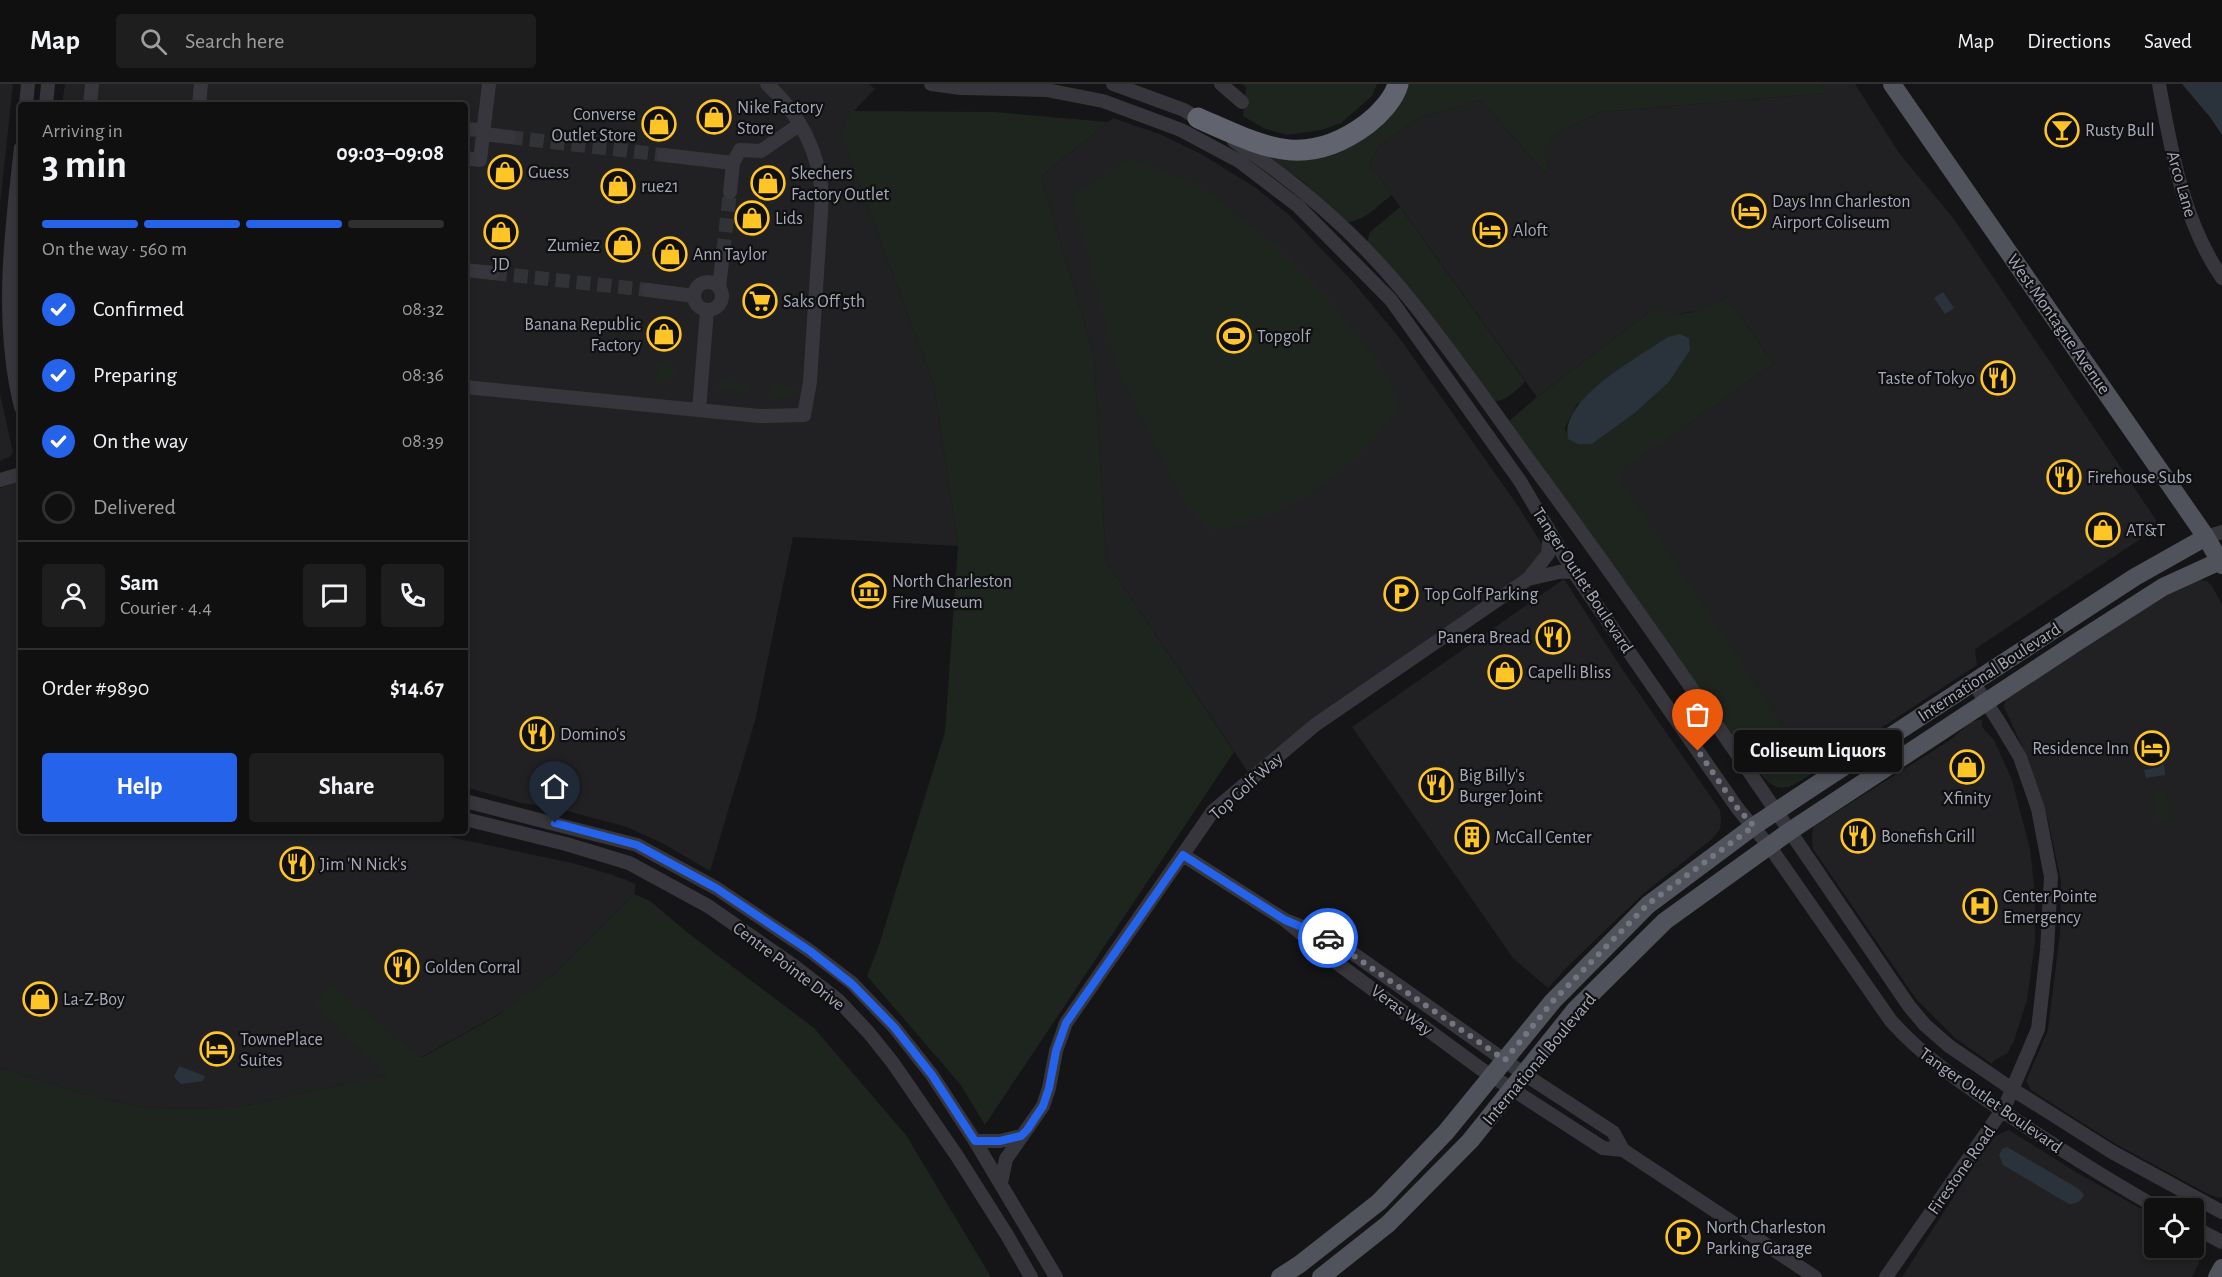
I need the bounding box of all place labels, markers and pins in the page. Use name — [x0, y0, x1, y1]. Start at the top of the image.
shop icon: Nike Factory Store — [696, 99, 732, 135]
place label: Nike Factory Store — [737, 99, 824, 138]
place label: Converse Outlet Store — [551, 106, 636, 145]
shop icon: Converse Outlet Store — [641, 106, 677, 142]
bar icon: Rusty Bull — [2044, 112, 2080, 148]
place label: Rusty Bull — [2085, 122, 2155, 140]
shop icon: Guess — [487, 154, 523, 190]
place label: Guess — [528, 164, 569, 182]
shop icon: Skechers Factory Outlet — [750, 165, 786, 201]
place label: Skechers Factory Outlet — [791, 165, 889, 204]
shop icon: rue21 — [600, 168, 636, 204]
place label: rue21 — [641, 178, 679, 196]
hotel icon: Days Inn Charleston Airport Coliseum — [1731, 193, 1767, 229]
place label: Days Inn Charleston Airport Coliseum — [1772, 193, 1911, 232]
shop icon: Lids — [734, 200, 770, 236]
place label: Lids — [775, 210, 803, 228]
hotel icon: Aloft — [1472, 212, 1508, 248]
shop icon: JD — [483, 214, 519, 250]
place label: Aloft — [1513, 222, 1548, 240]
shop icon: Zumiez — [605, 227, 641, 263]
shop icon: Ann Taylor — [652, 236, 688, 272]
place label: Zumiez — [547, 237, 600, 255]
place label: Ann Taylor — [693, 246, 767, 264]
place label: JD — [492, 256, 510, 274]
supermarket icon: Saks Off 5th — [742, 283, 778, 319]
place label: Saks Off 5th — [783, 293, 865, 311]
place label: Banana Republic Factory — [524, 316, 641, 355]
shop icon: Banana Republic Factory — [646, 316, 682, 352]
sports icon: Topgolf — [1216, 318, 1252, 354]
place label: Topgolf — [1257, 328, 1312, 346]
restaurant icon: Taste of Tokyo — [1980, 360, 2016, 396]
place label: Taste of Tokyo — [1878, 370, 1975, 388]
restaurant icon: Firehouse Subs — [2046, 459, 2082, 495]
place label: Firehouse Subs — [2087, 469, 2192, 487]
shop icon: AT&T — [2085, 512, 2121, 548]
place label: AT&T — [2126, 522, 2166, 540]
museum icon: North Charleston Fire Museum — [851, 573, 887, 609]
place label: North Charleston Fire Museum — [892, 573, 1012, 612]
parking icon: Top Golf Parking — [1383, 576, 1419, 612]
place label: Top Golf Parking — [1424, 586, 1538, 604]
restaurant icon: Panera Bread — [1535, 619, 1571, 655]
place label: Panera Bread — [1437, 629, 1530, 647]
shop icon: Capelli Bliss — [1487, 654, 1523, 690]
place label: Capelli Bliss — [1528, 664, 1611, 682]
pin — [1672, 689, 1723, 751]
restaurant icon: Domino's — [519, 716, 555, 752]
place label: Domino's — [560, 726, 626, 744]
callout: Coliseum Liquors — [1734, 730, 1902, 772]
hotel icon: Residence Inn — [2134, 730, 2170, 766]
place label: Residence Inn — [2032, 740, 2129, 758]
shop icon: Xfinity — [1949, 749, 1985, 785]
pin — [529, 761, 580, 823]
restaurant icon: Big Billy's Burger Joint — [1418, 767, 1454, 803]
place label: Big Billy's Burger Joint — [1459, 767, 1543, 806]
place label: Xfinity — [1943, 790, 1991, 808]
restaurant icon: Bonefish Grill — [1840, 818, 1876, 854]
building icon: McCall Center — [1454, 819, 1490, 855]
place label: Bonefish Grill — [1881, 828, 1975, 846]
place label: McCall Center — [1495, 829, 1592, 847]
restaurant icon: Jim 'N Nick's — [279, 846, 315, 882]
place label: Jim 'N Nick's — [320, 856, 407, 874]
hospital icon: Center Pointe Emergency — [1962, 888, 1998, 924]
place label: Center Pointe Emergency — [2003, 888, 2097, 927]
restaurant icon: Golden Corral — [384, 949, 420, 985]
place label: Golden Corral — [425, 959, 520, 977]
shop icon: La-Z-Boy — [22, 981, 58, 1017]
place label: La-Z-Boy — [63, 991, 125, 1009]
hotel icon: TownePlace Suites — [199, 1031, 235, 1067]
place label: TownePlace Suites — [240, 1031, 323, 1070]
parking icon: North Charleston Parking Garage — [1665, 1219, 1701, 1255]
place label: North Charleston Parking Garage — [1706, 1219, 1826, 1258]

